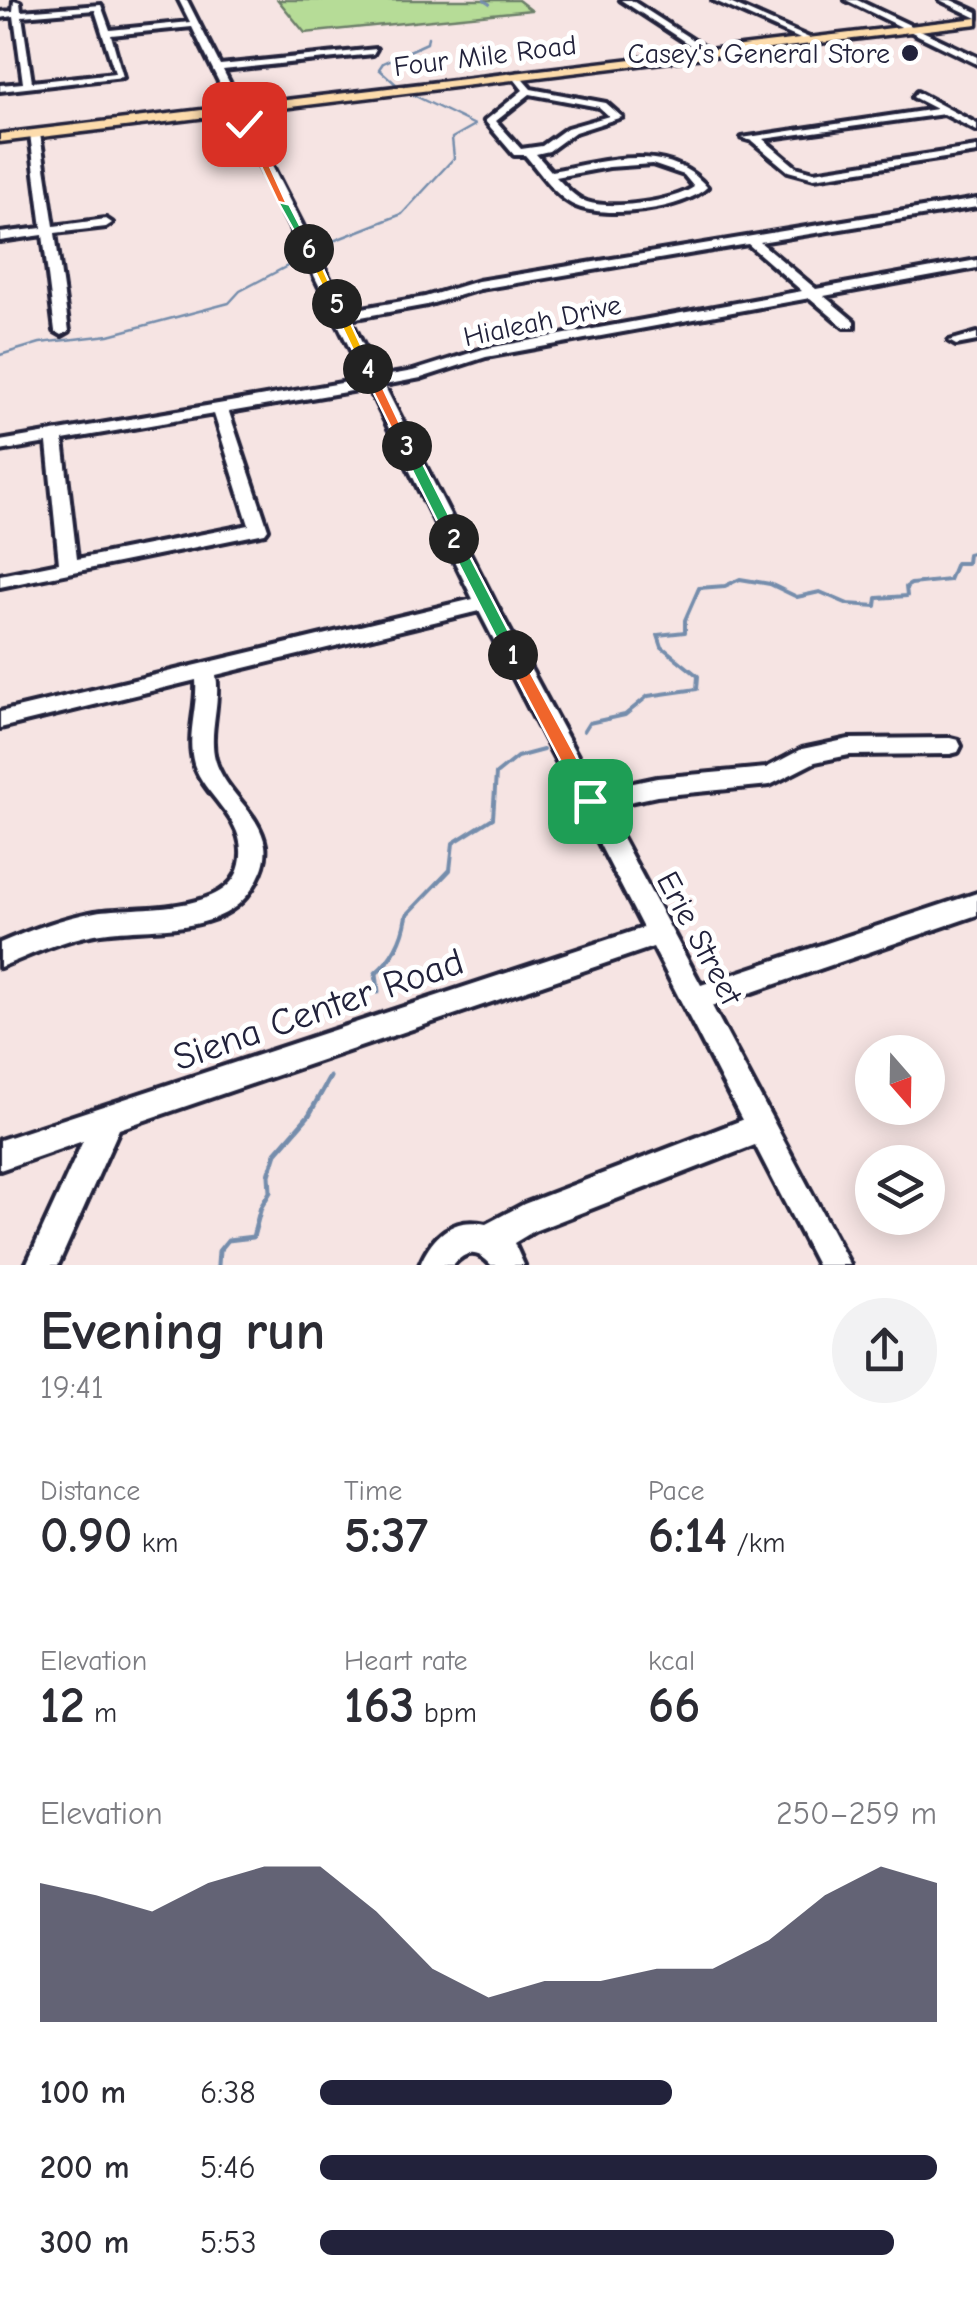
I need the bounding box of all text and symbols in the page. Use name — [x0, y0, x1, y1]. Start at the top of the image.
street label: Four Mile Road — [392, 29, 578, 83]
place label: Casey's General Store — [628, 38, 890, 70]
marker: Casey's General Store — [899, 42, 921, 64]
pin — [202, 82, 287, 167]
icon: check — [217, 97, 272, 152]
pin: 6 — [284, 224, 334, 274]
text: 6 — [302, 233, 316, 265]
pin: 5 — [312, 279, 362, 329]
text: 5 — [330, 288, 344, 320]
street label: Hialeah Drive — [460, 289, 624, 353]
pin: 4 — [343, 344, 393, 394]
text: 4 — [361, 353, 375, 385]
pin: 3 — [382, 421, 432, 471]
text: 3 — [400, 430, 414, 462]
pin: 2 — [429, 514, 479, 564]
text: 2 — [447, 523, 461, 555]
pin: 1 — [488, 630, 538, 680]
text: 1 — [507, 639, 519, 671]
pin — [548, 759, 633, 844]
icon: arrive — [563, 774, 618, 829]
street label: Erie Street — [649, 865, 751, 1012]
street label: Siena Center Road — [167, 940, 469, 1080]
north arrow — [855, 1035, 945, 1125]
map controls — [855, 1035, 945, 1235]
button: layers — [855, 1145, 945, 1235]
button: share — [832, 1298, 937, 1403]
text: Evening run — [40, 1299, 325, 1363]
text: 19:41 — [40, 1369, 104, 1406]
text: Distance — [40, 1475, 140, 1507]
text: Time — [344, 1475, 402, 1507]
text: Pace — [648, 1475, 704, 1507]
text: 0.90 — [40, 1507, 132, 1565]
text: 5:37 — [344, 1507, 428, 1565]
text: 6:14 — [648, 1507, 727, 1565]
text: km — [132, 1527, 178, 1559]
text: /km — [727, 1527, 785, 1559]
text: Elevation — [40, 1645, 147, 1677]
text: Heart rate — [344, 1645, 467, 1677]
text: kcal — [648, 1645, 695, 1677]
text: 12 — [40, 1677, 85, 1735]
text: 163 — [344, 1677, 414, 1735]
text: 66 — [648, 1677, 700, 1735]
text: m — [85, 1697, 117, 1729]
text: bpm — [414, 1697, 477, 1729]
text: Elevation — [40, 1795, 163, 1832]
text: 250–259 m — [776, 1795, 937, 1832]
text: 100 m — [40, 2074, 126, 2111]
text: 6:38 — [200, 2074, 256, 2111]
text: 200 m — [40, 2149, 129, 2186]
text: 5:46 — [200, 2149, 256, 2186]
text: 300 m — [40, 2224, 129, 2261]
text: 5:53 — [200, 2224, 257, 2261]

